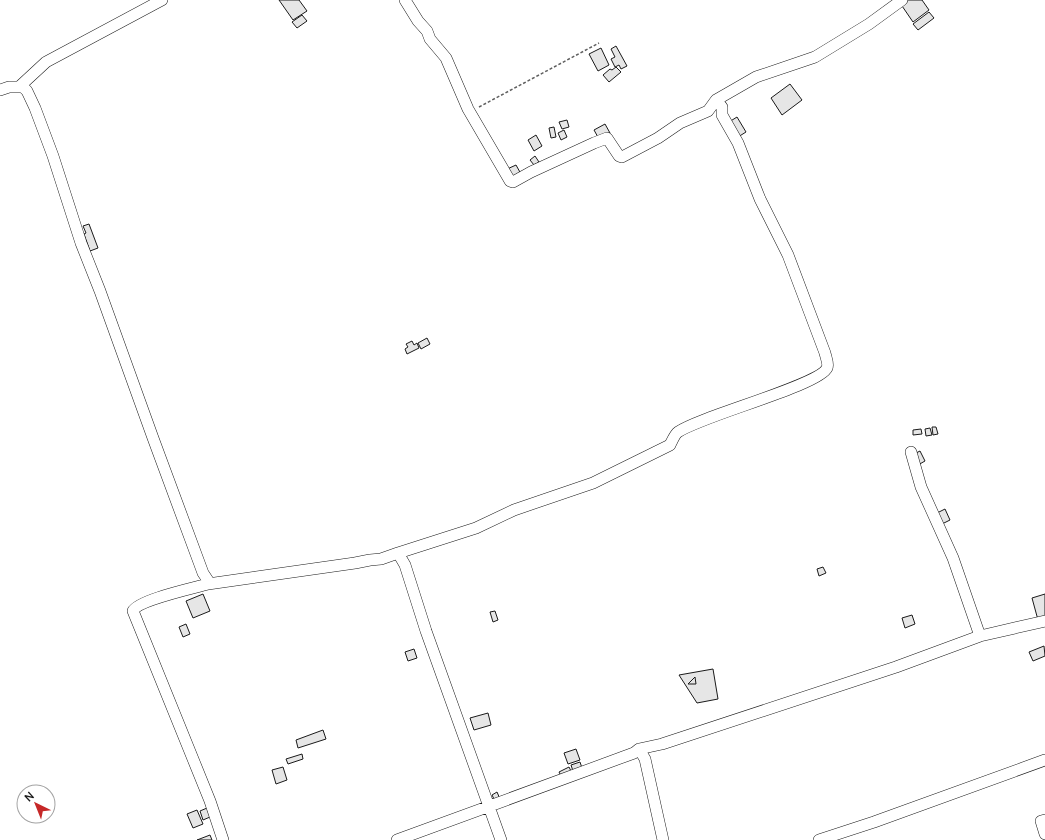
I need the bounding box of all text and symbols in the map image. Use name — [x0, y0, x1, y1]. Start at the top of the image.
north arrow — [16, 784, 56, 824]
text: N — [21, 788, 37, 805]

